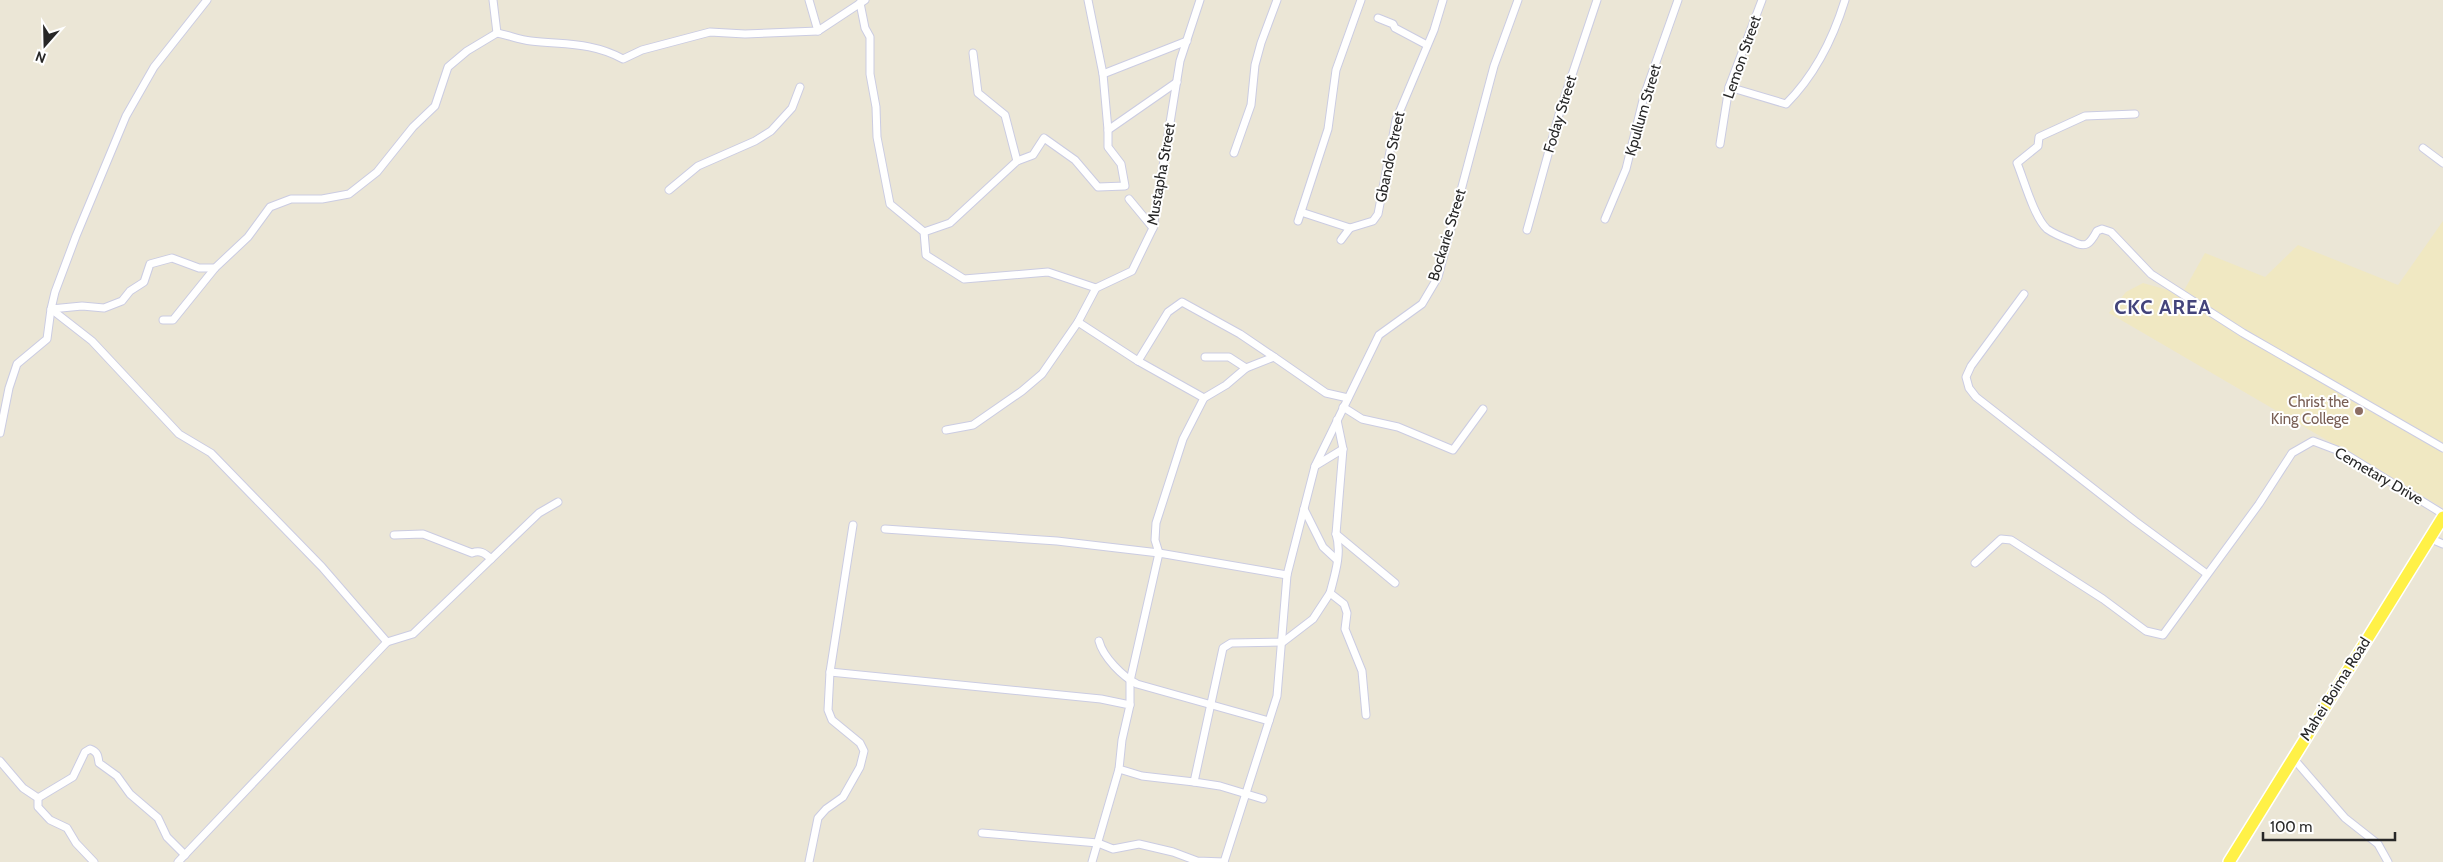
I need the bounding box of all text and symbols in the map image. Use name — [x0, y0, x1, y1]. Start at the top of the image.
street label: Lemon Street — [1719, 13, 1765, 101]
north arrow — [20, 20, 70, 70]
text: N — [33, 47, 48, 67]
street label: Kpullum Street — [1621, 62, 1665, 158]
street label: Foday Street — [1540, 73, 1580, 155]
street label: Gbando Street — [1372, 110, 1408, 204]
street label: Mustapha Street — [1143, 121, 1179, 227]
street label: Bockarie Street — [1424, 187, 1470, 283]
district label: CKC AREA — [2114, 295, 2212, 319]
place label: Christ the King College — [2271, 393, 2349, 428]
marker: Christ the King College — [2353, 405, 2365, 417]
street label: Cemetary Drive — [2332, 443, 2427, 509]
street label: Mahei Boima Road — [2296, 634, 2374, 744]
scale bar — [2263, 810, 2396, 842]
text: 100 m — [2270, 818, 2312, 836]

